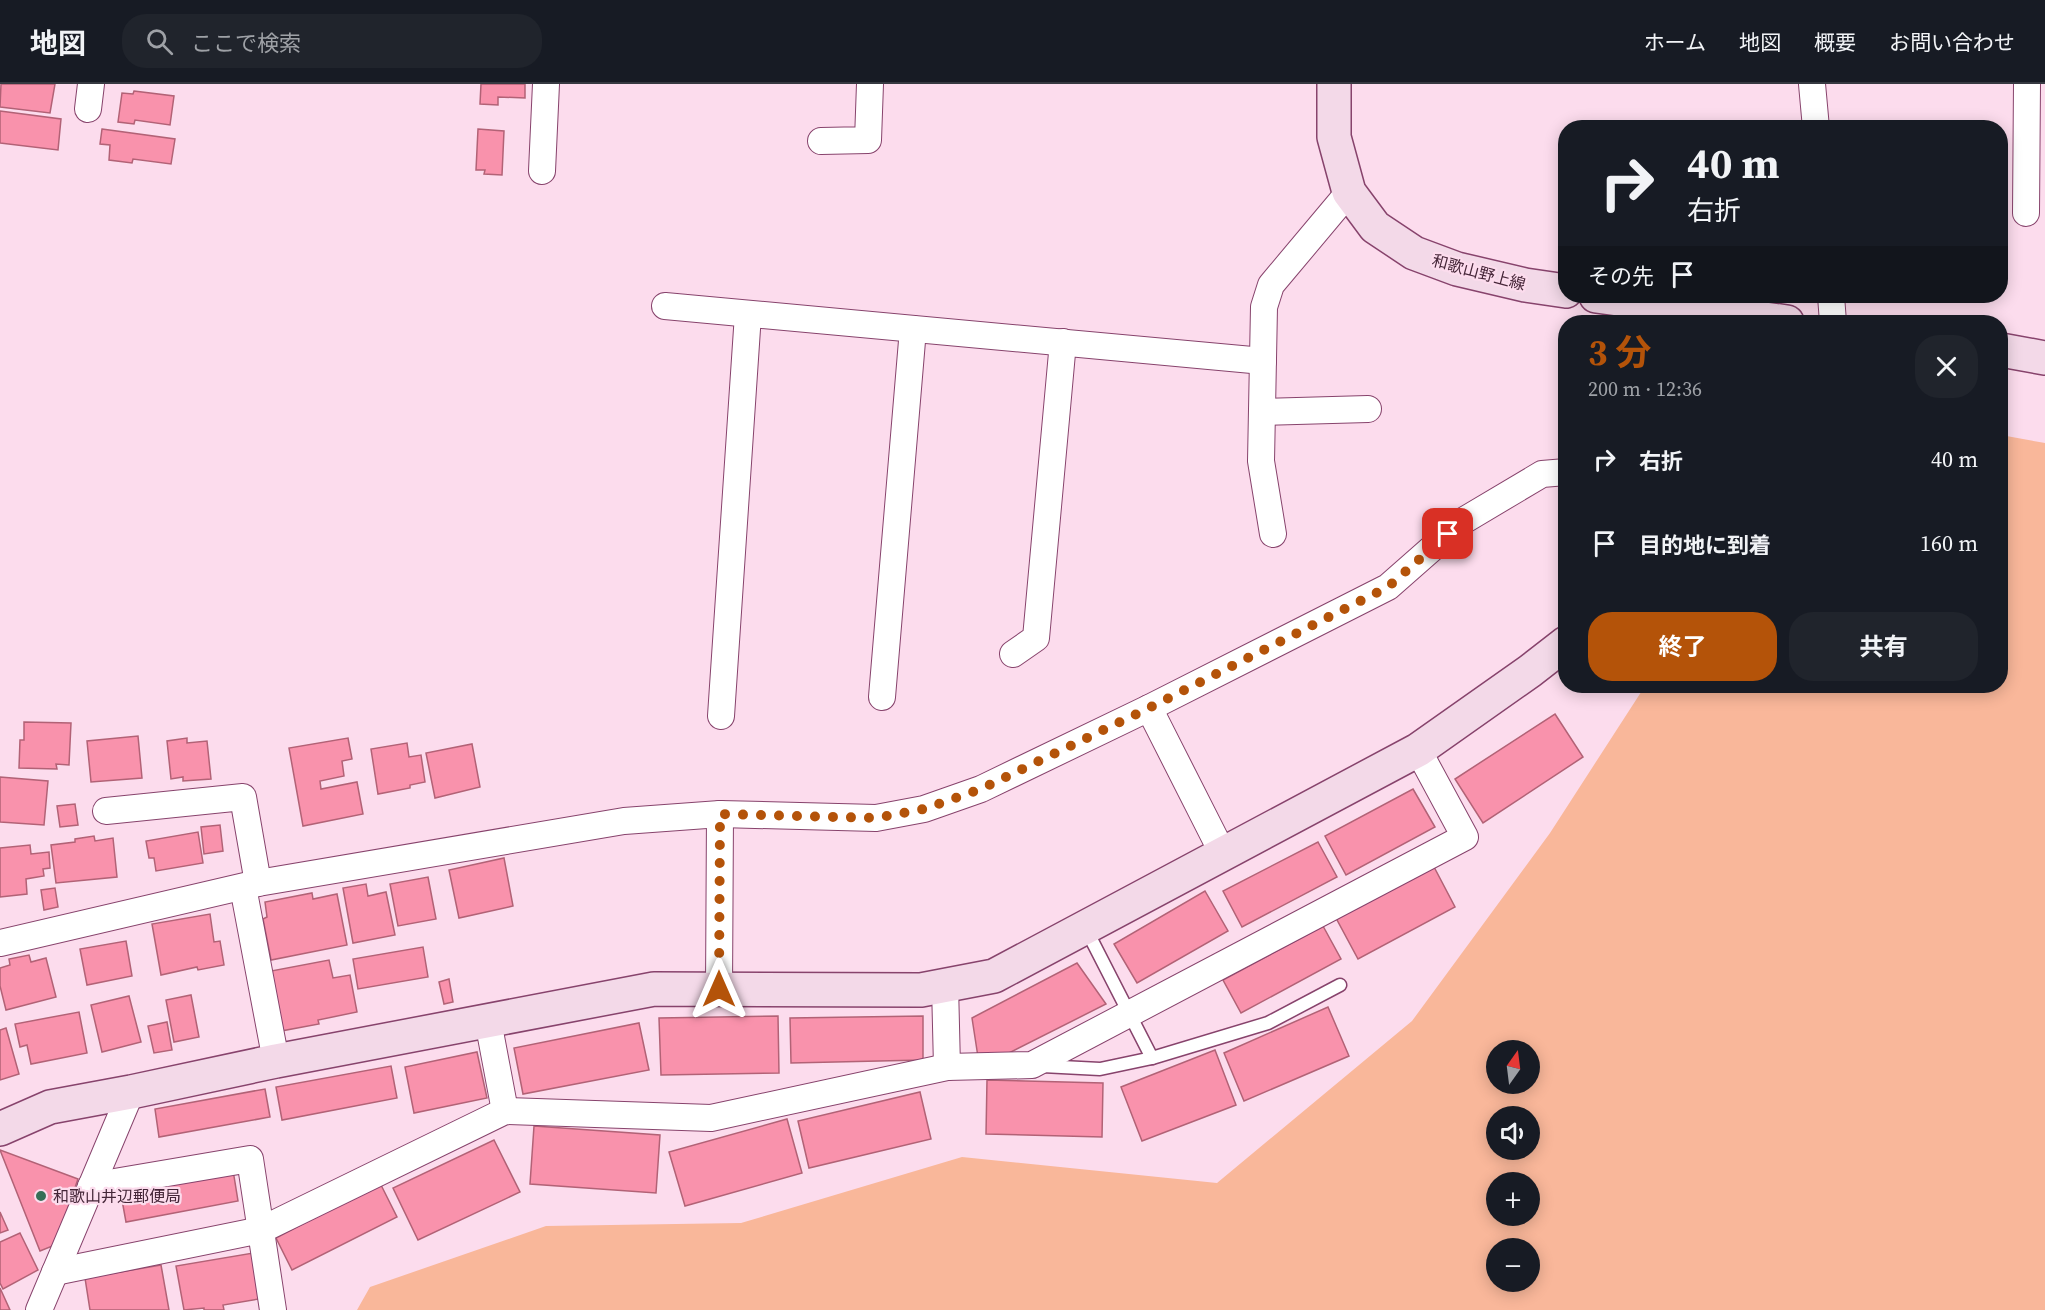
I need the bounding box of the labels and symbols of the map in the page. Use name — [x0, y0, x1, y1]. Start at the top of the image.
street label: 和歌山野上線 — [1430, 249, 1528, 295]
pin — [1422, 508, 1473, 559]
position arrow — [687, 957, 751, 1021]
north arrow — [1486, 1040, 1540, 1094]
place label: 和歌山井辺郵便局 — [53, 1185, 181, 1207]
marker: 和歌山井辺郵便局 — [34, 1189, 48, 1203]

